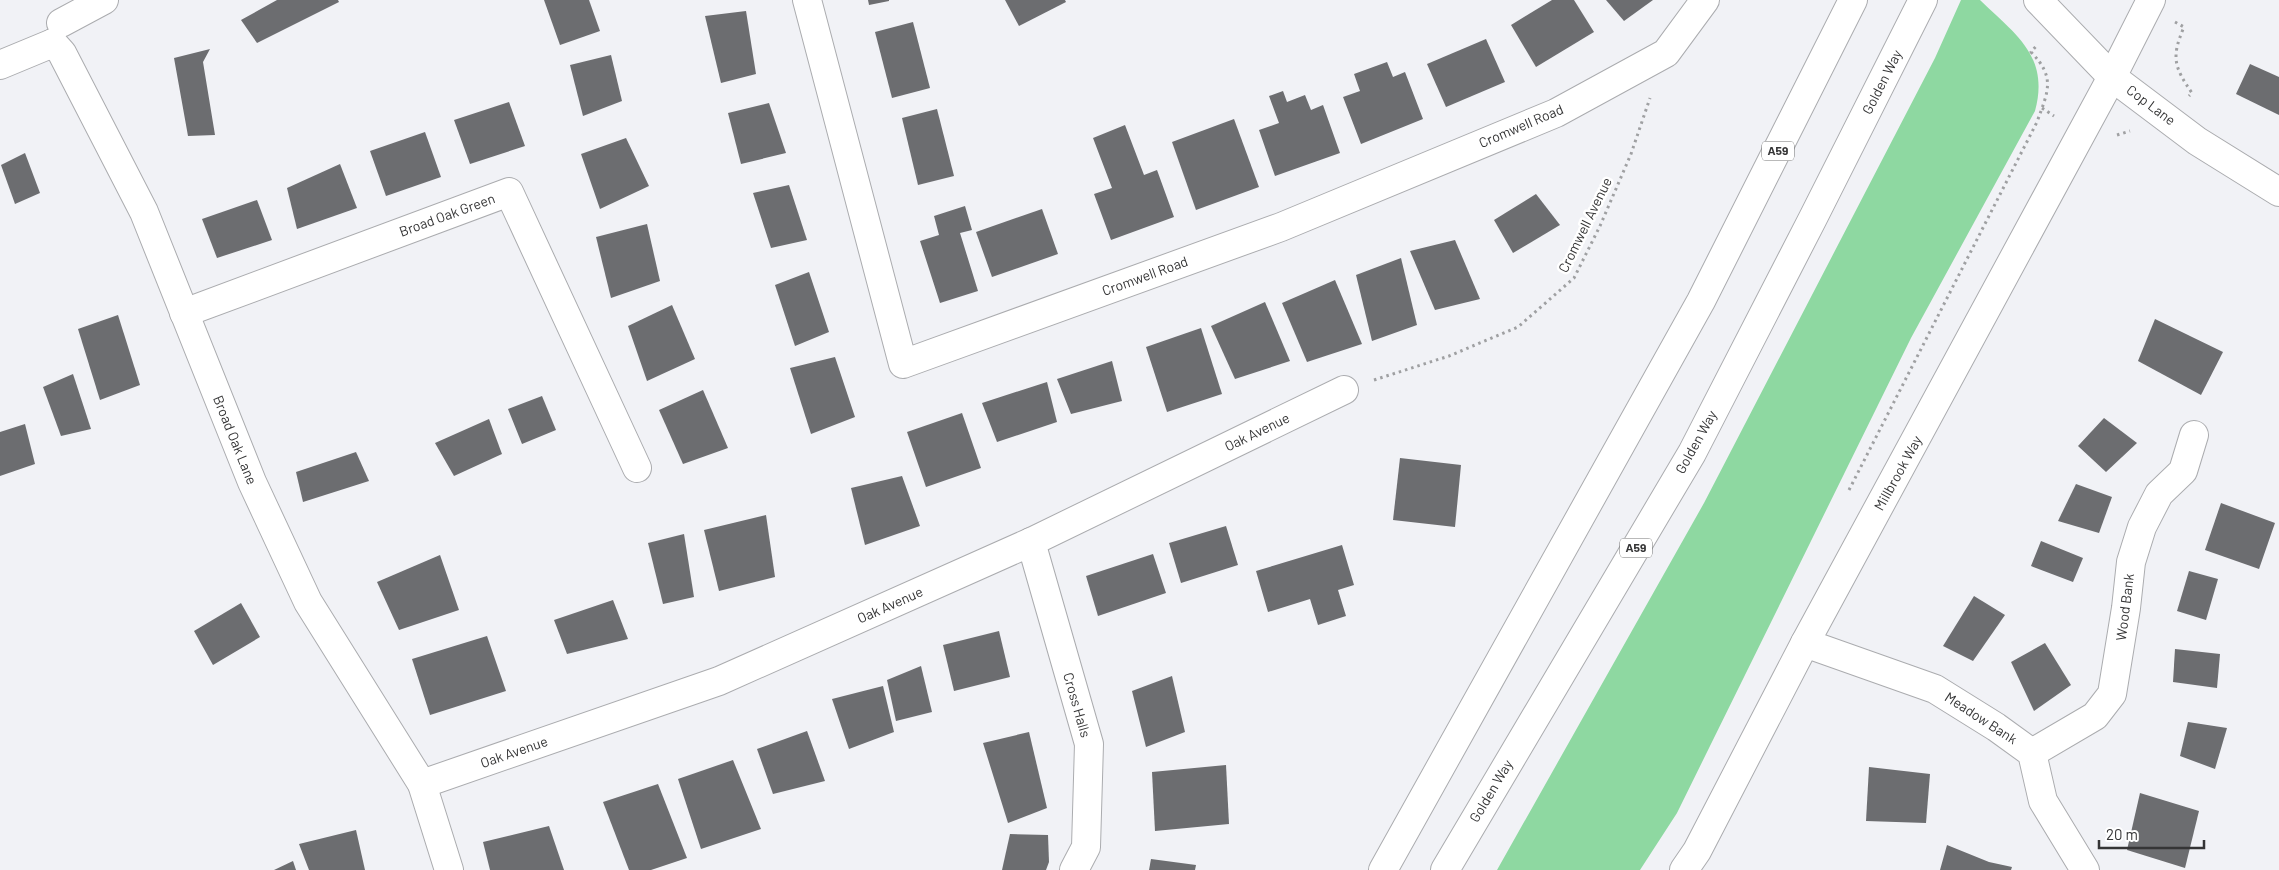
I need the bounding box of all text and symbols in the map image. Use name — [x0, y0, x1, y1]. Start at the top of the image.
street label: Golden Way — [1858, 46, 1905, 117]
street label: Cop Lane — [2124, 81, 2179, 128]
street label: Cromwell Road — [1476, 100, 1566, 151]
road number: A59 — [1762, 142, 1794, 160]
street label: Cromwell Avenue — [1554, 174, 1615, 275]
street label: Broad Oak Green — [397, 189, 497, 240]
street label: Cromwell Road — [1100, 252, 1190, 299]
street label: Broad Oak Lane — [210, 393, 261, 487]
street label: Golden Way — [1671, 407, 1720, 476]
street label: Oak Avenue — [1222, 409, 1292, 455]
street label: Millbrook Way — [1870, 432, 1925, 513]
road number: A59 — [1620, 538, 1652, 558]
street label: Wood Bank — [2112, 572, 2137, 642]
street label: Oak Avenue — [854, 583, 925, 627]
street label: Cross Halls — [1060, 670, 1095, 740]
street label: Meadow Bank — [1942, 688, 2021, 747]
street label: Oak Avenue — [478, 732, 550, 771]
street label: Golden Way — [1465, 756, 1516, 825]
scale bar — [2099, 818, 2204, 850]
text: 20 m — [2106, 825, 2138, 843]

